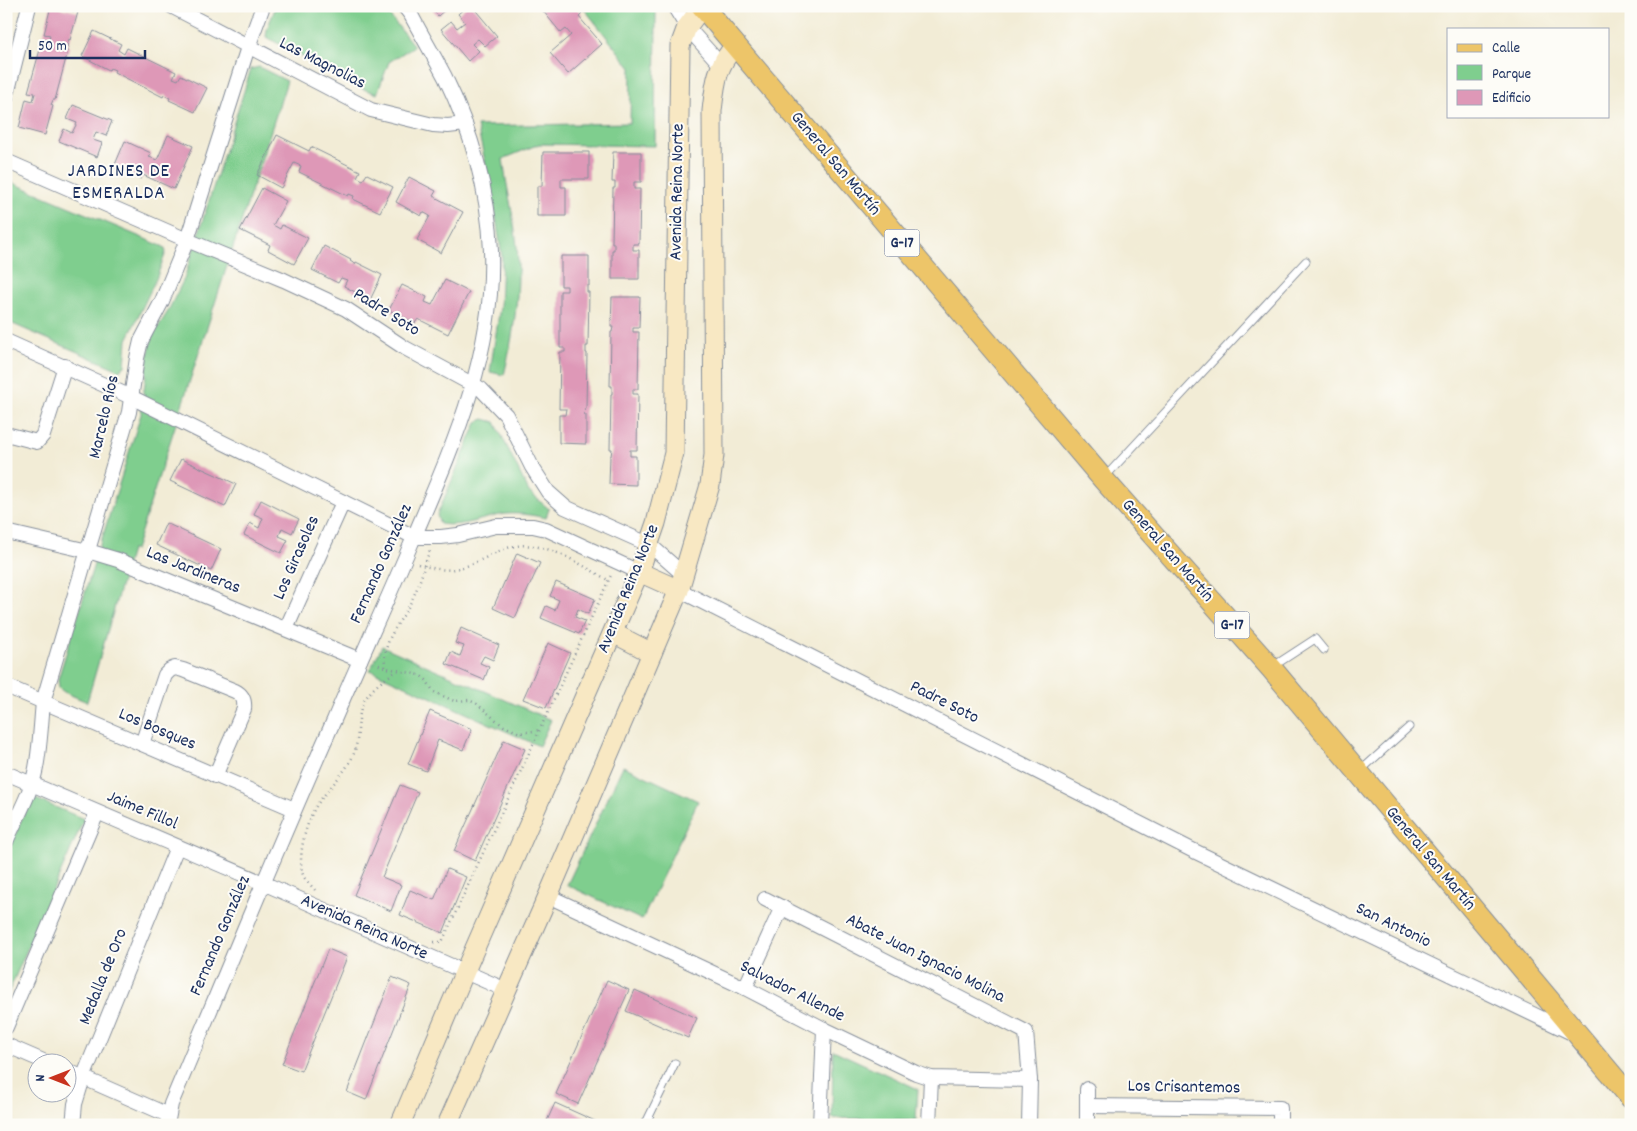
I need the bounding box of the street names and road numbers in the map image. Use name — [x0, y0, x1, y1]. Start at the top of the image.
street label: Las Magnolias — [274, 31, 370, 97]
street label: General San Martín — [784, 106, 886, 222]
street label: Avenida Reina Norte — [664, 123, 692, 261]
road number: G-17 — [884, 230, 920, 256]
street label: Padre Soto — [348, 283, 424, 343]
street label: Marcelo Ríos — [83, 373, 127, 461]
street label: General San Martín — [1115, 494, 1219, 608]
street label: Fernando González — [344, 500, 420, 628]
street label: Los Girasoles — [267, 512, 327, 604]
street label: Avenida Reina Norte — [592, 521, 666, 657]
street label: Las Jardineras — [142, 541, 244, 601]
road number: G-17 — [1214, 612, 1250, 638]
street label: Padre Soto — [905, 675, 983, 731]
street label: Los Bosques — [114, 702, 200, 758]
street label: Jaime Fillol — [103, 785, 182, 837]
street label: General San Martín — [1379, 801, 1481, 917]
street label: Fernando González — [184, 872, 258, 1000]
street label: Avenida Reina Norte — [296, 889, 432, 967]
street label: San Antonio — [1351, 897, 1435, 955]
street label: Abate Juan Ignacio Molina — [841, 908, 1009, 1010]
street label: Medalla de Oro — [73, 925, 135, 1029]
street label: Salvador Allende — [735, 955, 849, 1029]
street label: Los Crisantemos — [1127, 1075, 1241, 1101]

